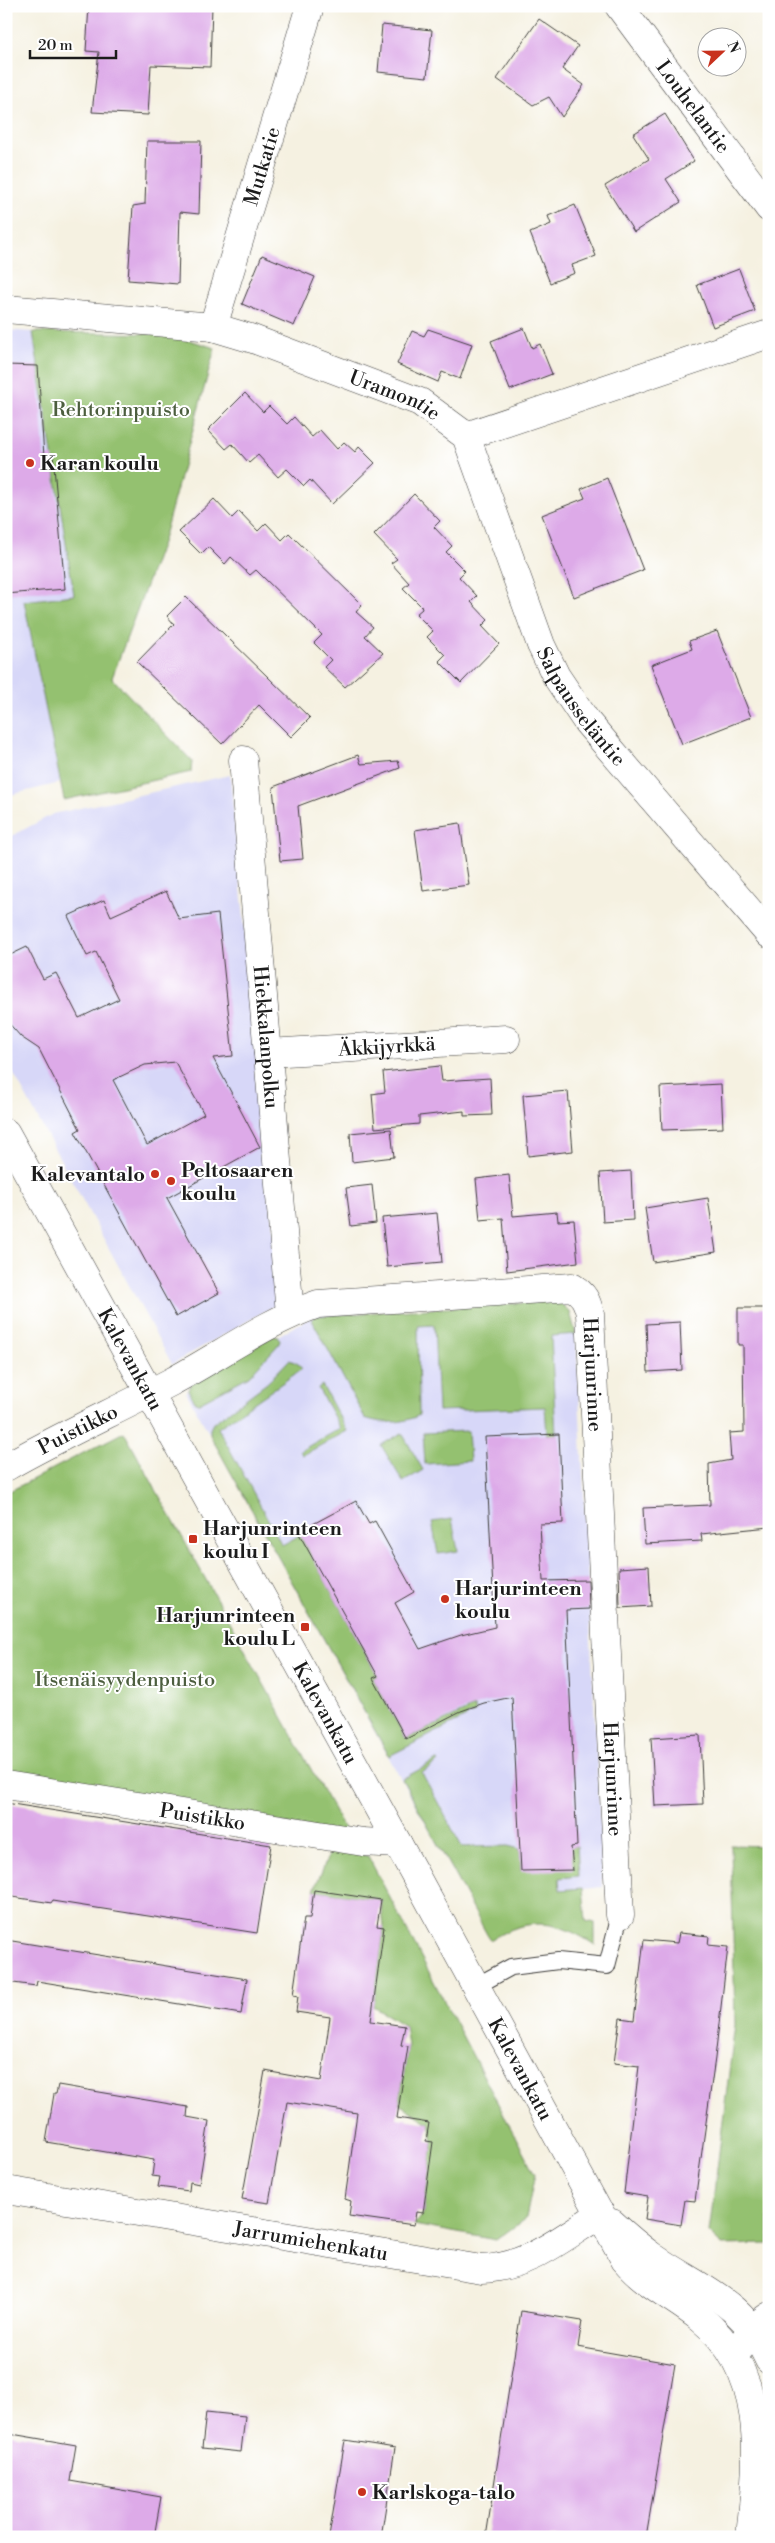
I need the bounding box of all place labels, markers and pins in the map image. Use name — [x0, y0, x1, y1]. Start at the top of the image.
place label: Karan koulu — [40, 452, 159, 477]
marker: Karan koulu — [24, 457, 36, 469]
place label: Peltosaaren koulu — [181, 1159, 294, 1207]
place label: Kalevantalo — [30, 1163, 145, 1188]
marker: Kalevantalo — [149, 1168, 161, 1180]
marker: Peltosaaren koulu — [165, 1175, 177, 1187]
place label: Harjunrinteen koulu I — [203, 1517, 342, 1565]
marker: Harjunrinteen koulu I — [187, 1533, 199, 1545]
place label: Harjurinteen koulu — [455, 1577, 582, 1625]
marker: Harjurinteen koulu — [439, 1593, 451, 1605]
place label: Harjunrinteen koulu L — [156, 1604, 296, 1652]
marker: Harjunrinteen koulu L — [299, 1621, 311, 1633]
place label: Karlskoga-talo — [372, 2481, 515, 2506]
marker: Karlskoga-talo — [356, 2486, 368, 2498]

